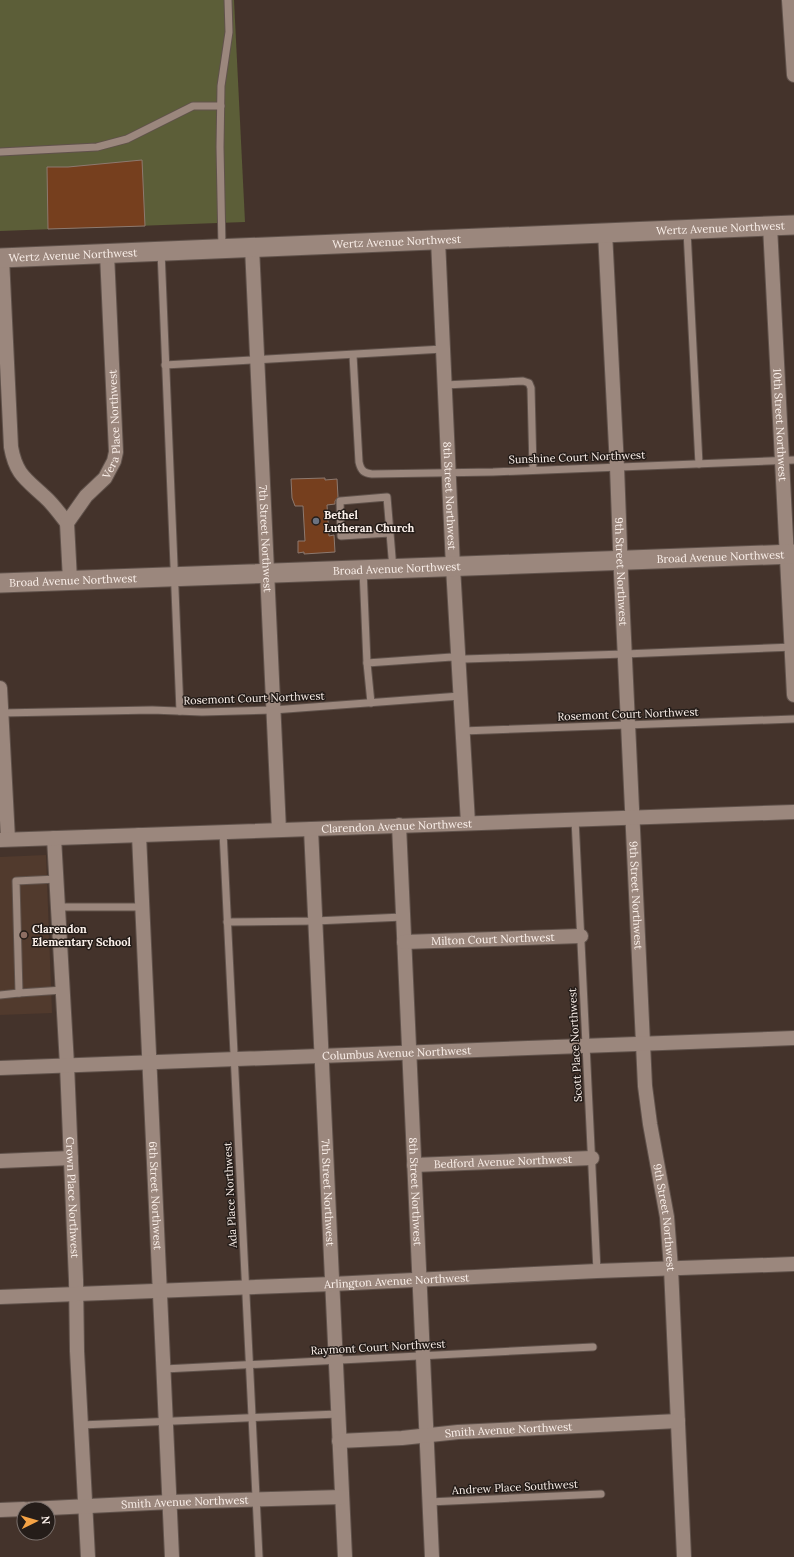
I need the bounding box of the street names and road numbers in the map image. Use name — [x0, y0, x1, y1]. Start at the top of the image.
street label: Wertz Avenue Northwest — [656, 218, 786, 238]
street label: Wertz Avenue Northwest — [332, 232, 462, 251]
street label: Wertz Avenue Northwest — [8, 245, 138, 265]
street label: 10th Street Northwest — [770, 368, 790, 482]
street label: Vera Place Northwest — [99, 369, 123, 482]
street label: 8th Street Northwest — [440, 441, 459, 551]
street label: Sunshine Court Northwest — [508, 448, 646, 466]
street label: 7th Street Northwest — [256, 485, 275, 593]
street label: 9th Street Northwest — [612, 517, 630, 627]
street label: Broad Avenue Northwest — [656, 547, 785, 566]
street label: Broad Avenue Northwest — [333, 559, 462, 578]
street label: Broad Avenue Northwest — [9, 571, 138, 590]
street label: Rosemont Court Northwest — [183, 689, 326, 707]
street label: Rosemont Court Northwest — [557, 705, 700, 723]
street label: Clarendon Avenue Northwest — [321, 816, 473, 836]
street label: 9th Street Northwest — [627, 841, 646, 951]
street label: Milton Court Northwest — [431, 930, 556, 948]
street label: Scott Place Northwest — [565, 987, 585, 1102]
street label: Columbus Avenue Northwest — [322, 1043, 472, 1063]
street label: Crown Place Northwest — [63, 1137, 82, 1259]
street label: 8th Street Northwest — [406, 1137, 425, 1247]
street label: 7th Street Northwest — [318, 1139, 338, 1247]
street label: 6th Street Northwest — [146, 1141, 165, 1251]
street label: Ada Place Northwest — [220, 1141, 240, 1249]
street label: Bedford Avenue Northwest — [434, 1152, 573, 1171]
street label: 9th Street Northwest — [650, 1162, 678, 1272]
street label: Arlington Avenue Northwest — [323, 1270, 470, 1291]
street label: Raymont Court Northwest — [310, 1336, 447, 1358]
street label: Smith Avenue Northwest — [444, 1419, 573, 1440]
street label: Andrew Place Southwest — [451, 1477, 579, 1497]
street label: Smith Avenue Northwest — [121, 1493, 250, 1511]

